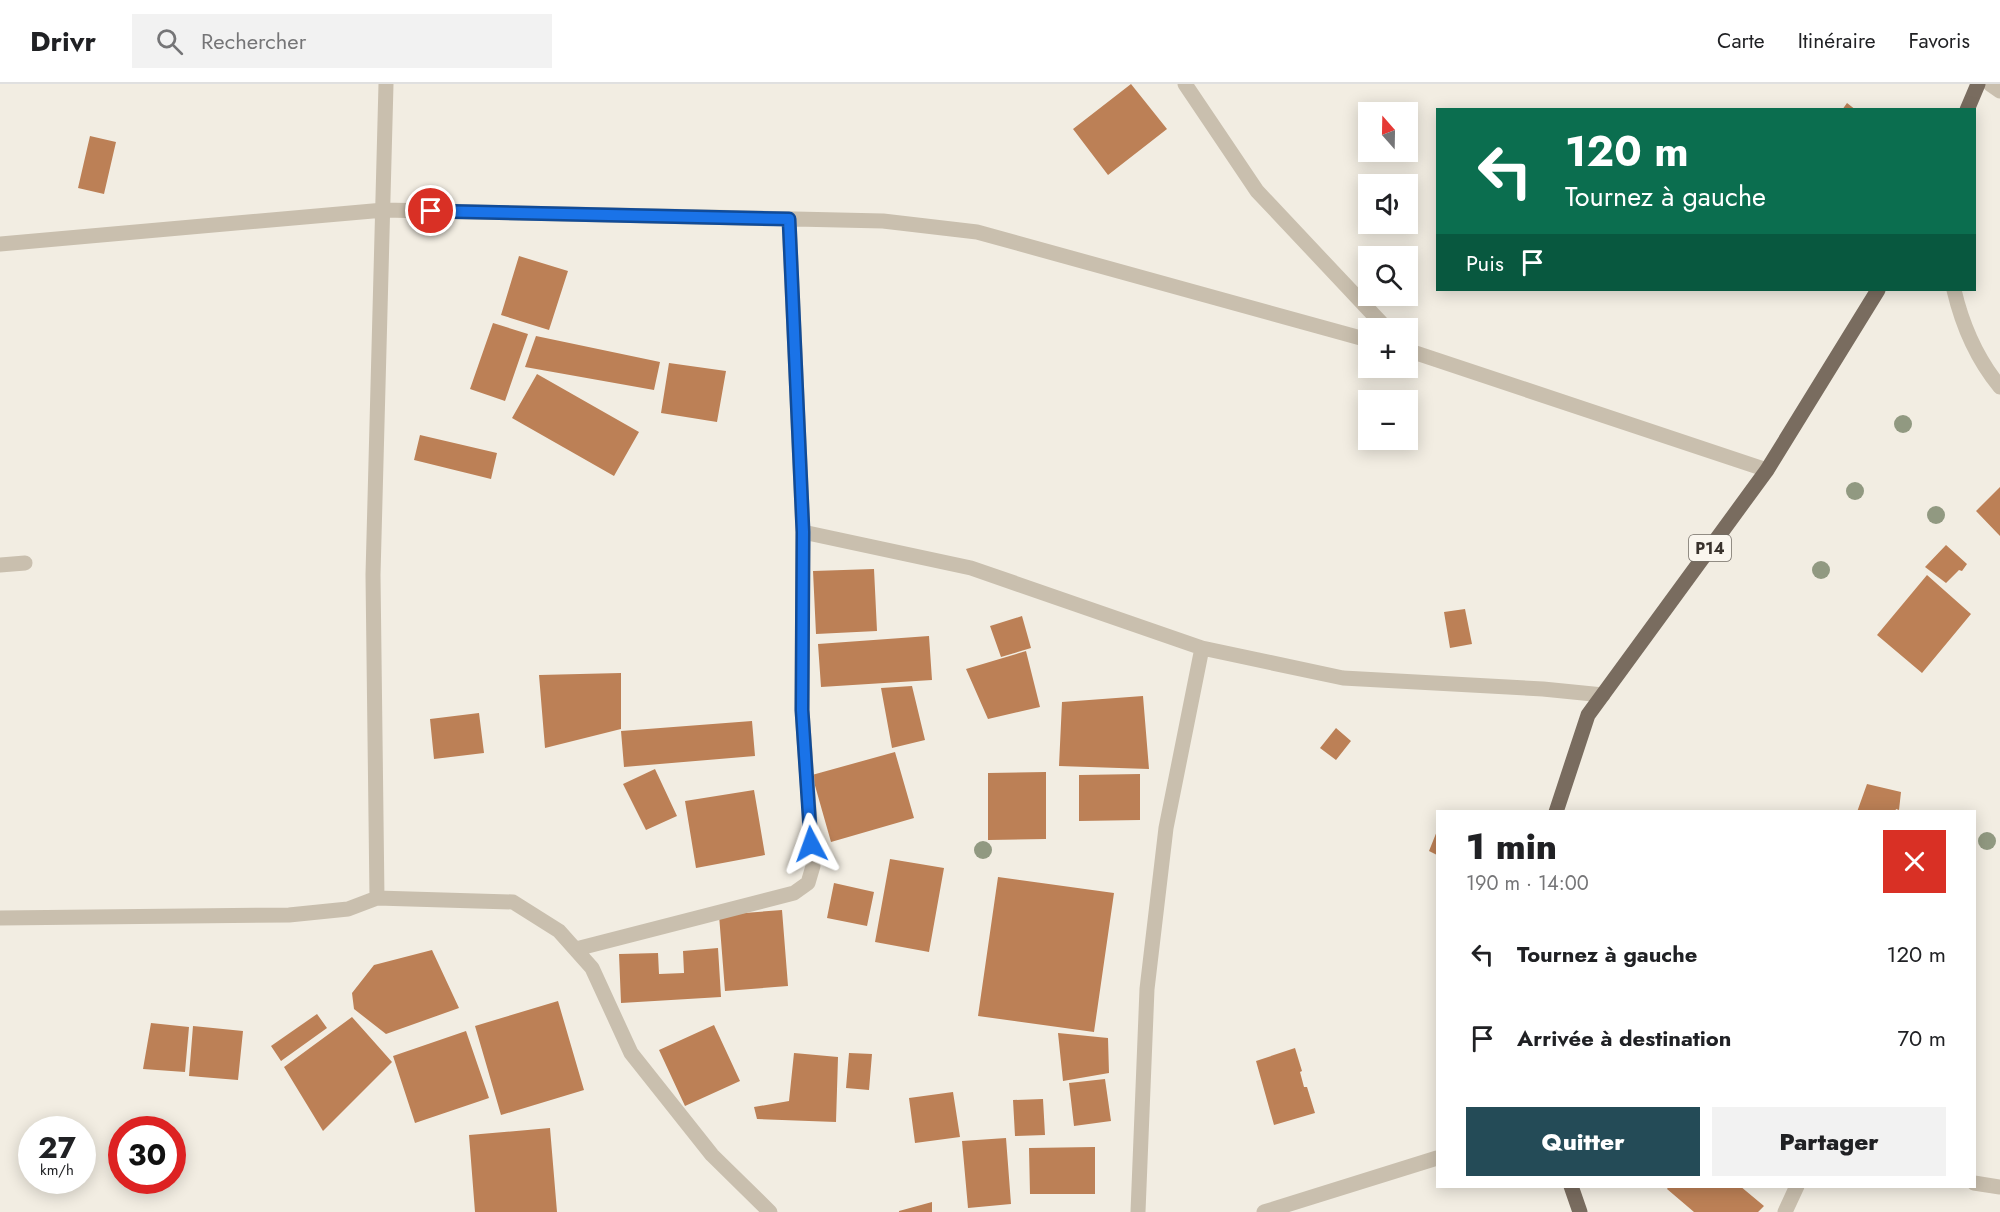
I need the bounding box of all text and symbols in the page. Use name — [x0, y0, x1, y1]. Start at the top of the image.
search box — [132, 14, 552, 68]
text: Drivr — [30, 21, 96, 62]
icon: search — [153, 25, 186, 58]
text: Rechercher — [201, 25, 306, 57]
text: Carte — [1717, 26, 1765, 56]
text: Itinéraire — [1798, 26, 1876, 56]
text: Favoris — [1909, 26, 1970, 56]
north arrow — [1358, 102, 1418, 162]
map controls — [1358, 102, 1418, 450]
text: 120 m — [1565, 121, 1689, 182]
icon: left — [1466, 132, 1544, 210]
button: sound — [1358, 174, 1418, 234]
text: Tournez à gauche — [1565, 177, 1766, 216]
pin — [405, 185, 456, 236]
icon: arrive — [414, 194, 447, 227]
button: search — [1358, 246, 1418, 306]
icon: arrive — [1516, 246, 1549, 279]
text: Puis — [1466, 247, 1504, 279]
button: + — [1358, 318, 1418, 378]
button: − — [1358, 390, 1418, 450]
road number: P14 — [1689, 535, 1731, 561]
position arrow — [779, 812, 843, 876]
text: 1 min — [1466, 820, 1557, 872]
button: close — [1883, 830, 1946, 893]
text: 190 m · 14:00 — [1466, 869, 1589, 898]
icon: left — [1466, 938, 1499, 971]
text: Tournez à gauche — [1517, 938, 1697, 970]
text: 120 m — [1887, 938, 1946, 970]
icon: arrive — [1466, 1022, 1499, 1055]
text: Arrivée à destination — [1517, 1022, 1731, 1054]
text: 70 m — [1897, 1022, 1946, 1054]
button: Quitter — [1466, 1107, 1700, 1176]
button: Partager — [1712, 1107, 1946, 1176]
speed limit sign: 30 — [108, 1116, 186, 1194]
text: 27 — [38, 1126, 76, 1169]
text: km/h — [40, 1159, 74, 1181]

